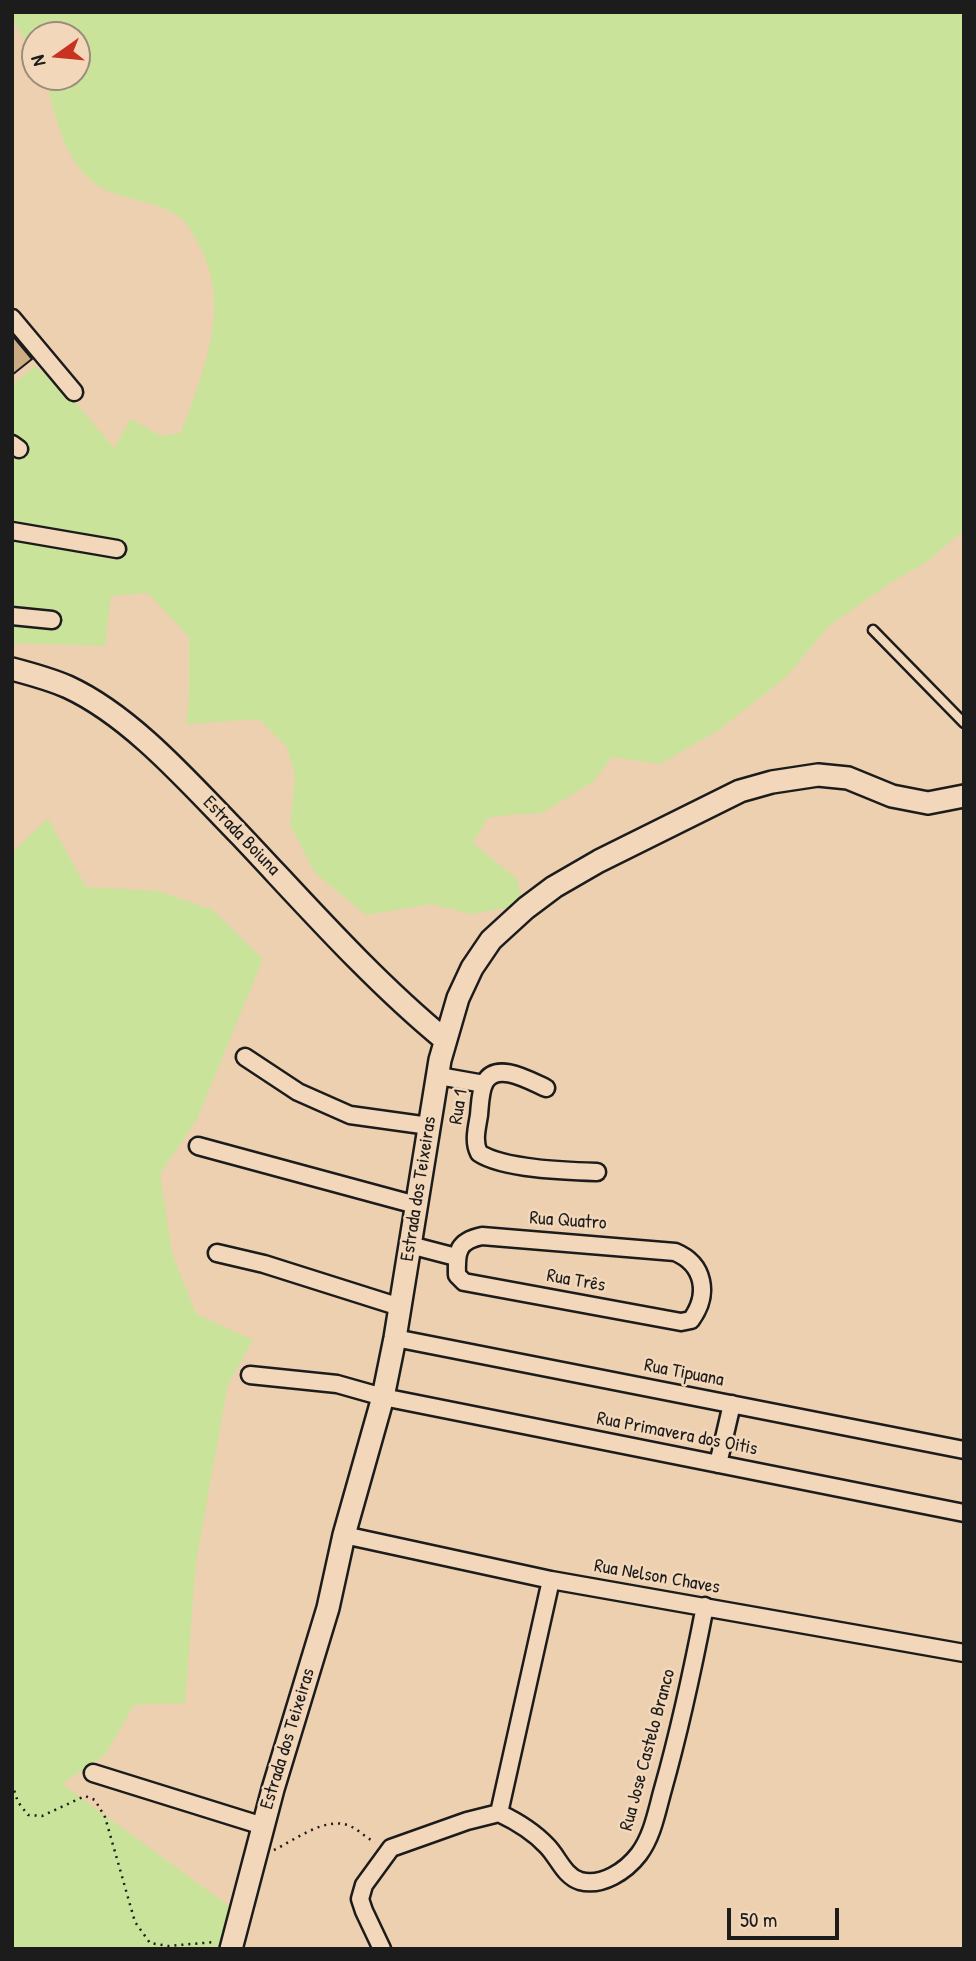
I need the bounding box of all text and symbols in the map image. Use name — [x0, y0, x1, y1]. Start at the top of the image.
north arrow — [21, 21, 91, 91]
text: N — [24, 53, 52, 69]
street label: Estrada Boiuna — [198, 792, 284, 880]
street label: Rua 1 — [445, 1088, 473, 1126]
street label: Estrada dos Teixeiras — [396, 1115, 442, 1263]
street label: Rua Quatro — [529, 1207, 607, 1235]
street label: Rua Três — [545, 1265, 607, 1297]
street label: Rua Tipuana — [642, 1354, 726, 1392]
street label: Rua Primavera dos Oitis — [595, 1407, 759, 1461]
street label: Rua Nelson Chaves — [592, 1555, 722, 1599]
street label: Estrada dos Teixeiras — [256, 1666, 320, 1812]
street label: Rua Jose Castelo Branco — [615, 1667, 681, 1833]
scale bar — [731, 1895, 843, 1939]
text: 50 m — [740, 1905, 777, 1934]

